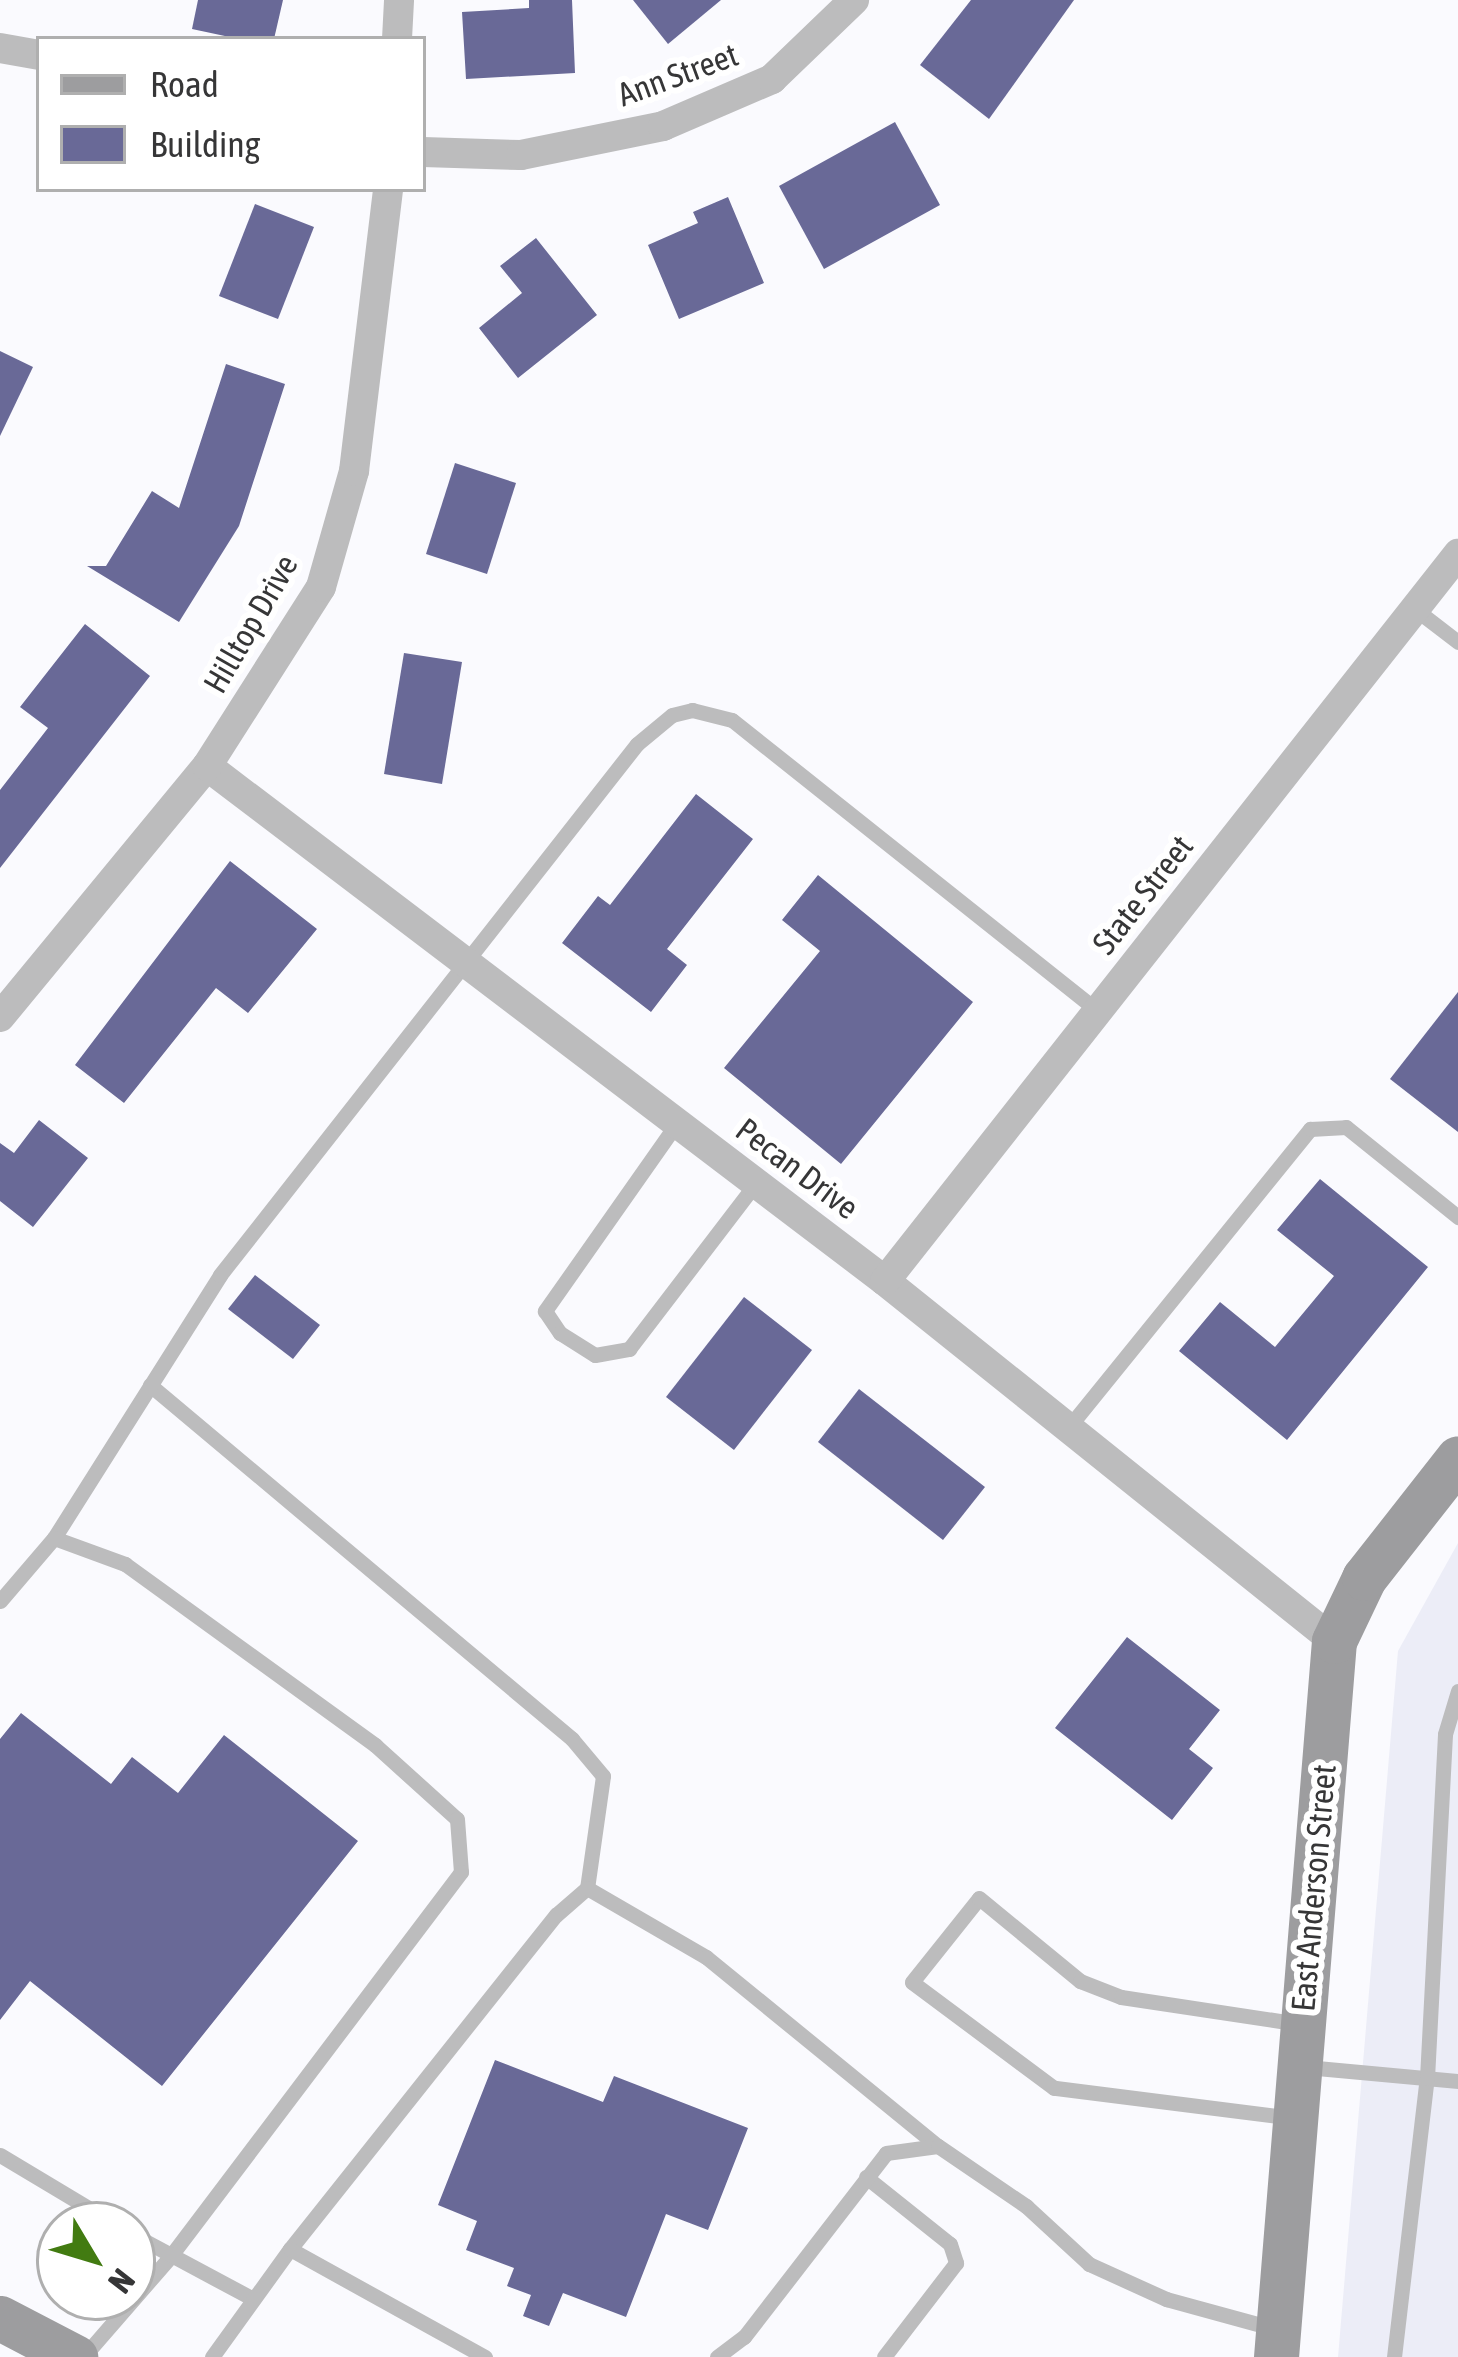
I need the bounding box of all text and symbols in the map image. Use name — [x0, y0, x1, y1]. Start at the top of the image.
street label: Ann Street — [612, 35, 744, 115]
legend — [36, 36, 426, 192]
text: Road — [150, 63, 219, 105]
text: Building — [150, 123, 260, 165]
street label: Hilltop Drive — [196, 548, 306, 700]
street label: State Street — [1084, 828, 1202, 962]
street label: Pecan Drive — [728, 1110, 866, 1228]
street label: East Anderson Street — [1283, 1763, 1345, 2013]
north arrow — [36, 2201, 156, 2321]
text: N — [101, 2262, 143, 2301]

